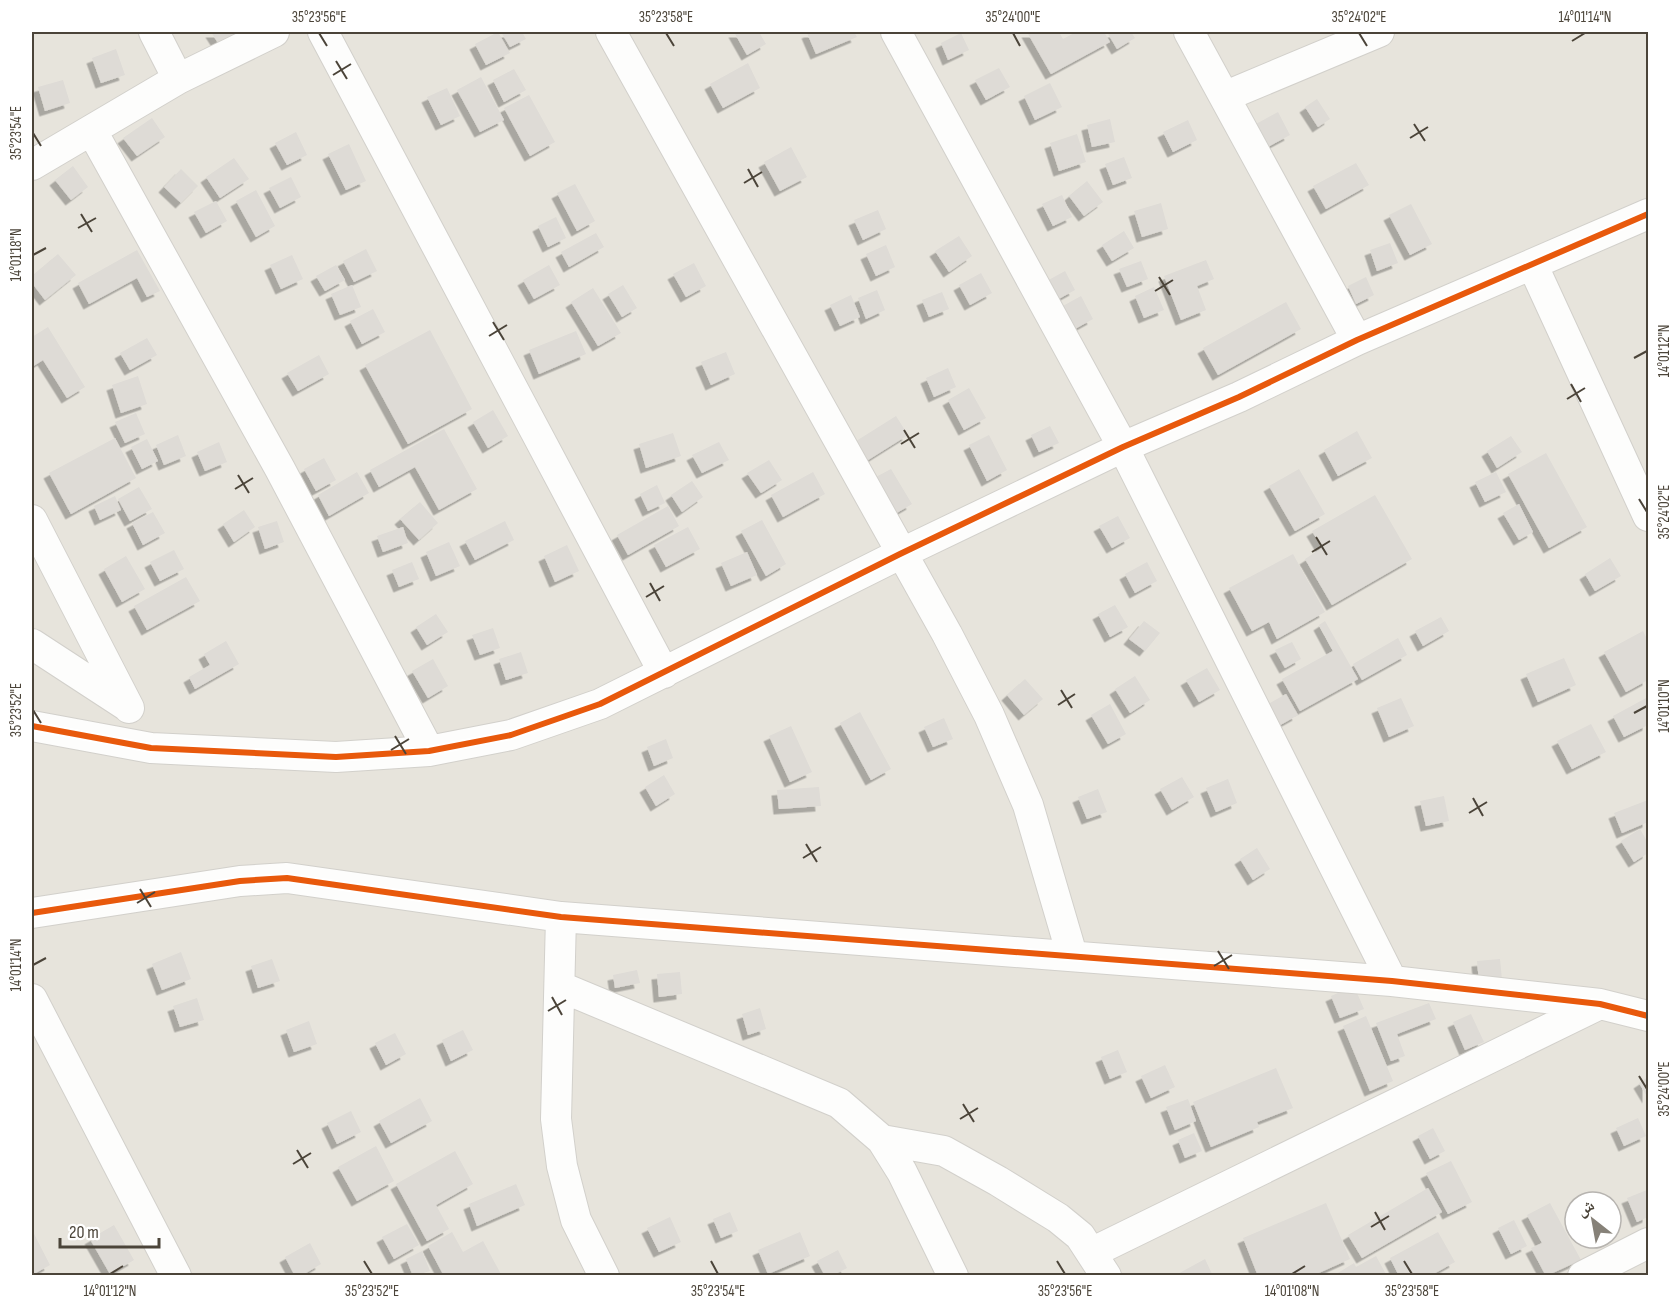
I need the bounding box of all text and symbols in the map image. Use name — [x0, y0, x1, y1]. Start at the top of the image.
text: 35°23'56"E — [292, 8, 346, 27]
text: 35°23'58"E — [639, 8, 693, 27]
text: 35°24'00"E — [985, 8, 1041, 27]
text: 35°24'02"E — [1332, 8, 1386, 27]
text: 14°01'14"N — [1559, 8, 1611, 27]
text: 35°23'54"E — [7, 106, 26, 160]
text: 14°01'18"N — [7, 228, 26, 282]
text: 14°01'12"N — [1655, 324, 1674, 378]
text: 35°24'02"E — [1655, 485, 1674, 539]
text: 14°01'10"N — [1655, 679, 1674, 733]
text: 35°23'52"E — [7, 683, 26, 737]
text: 14°01'14"N — [7, 939, 26, 991]
text: 35°24'00"E — [1655, 1061, 1674, 1117]
north arrow — [1563, 1190, 1623, 1250]
text: ش — [1574, 1196, 1598, 1221]
scale bar — [60, 1211, 159, 1249]
text: 20 m — [69, 1222, 99, 1243]
text: 14°01'12"N — [83, 1282, 137, 1301]
text: 35°23'52"E — [345, 1282, 399, 1301]
text: 35°23'54"E — [691, 1282, 745, 1301]
text: 35°23'56"E — [1038, 1282, 1092, 1301]
text: 14°01'08"N — [1265, 1282, 1319, 1301]
text: 35°23'58"E — [1385, 1282, 1439, 1301]

